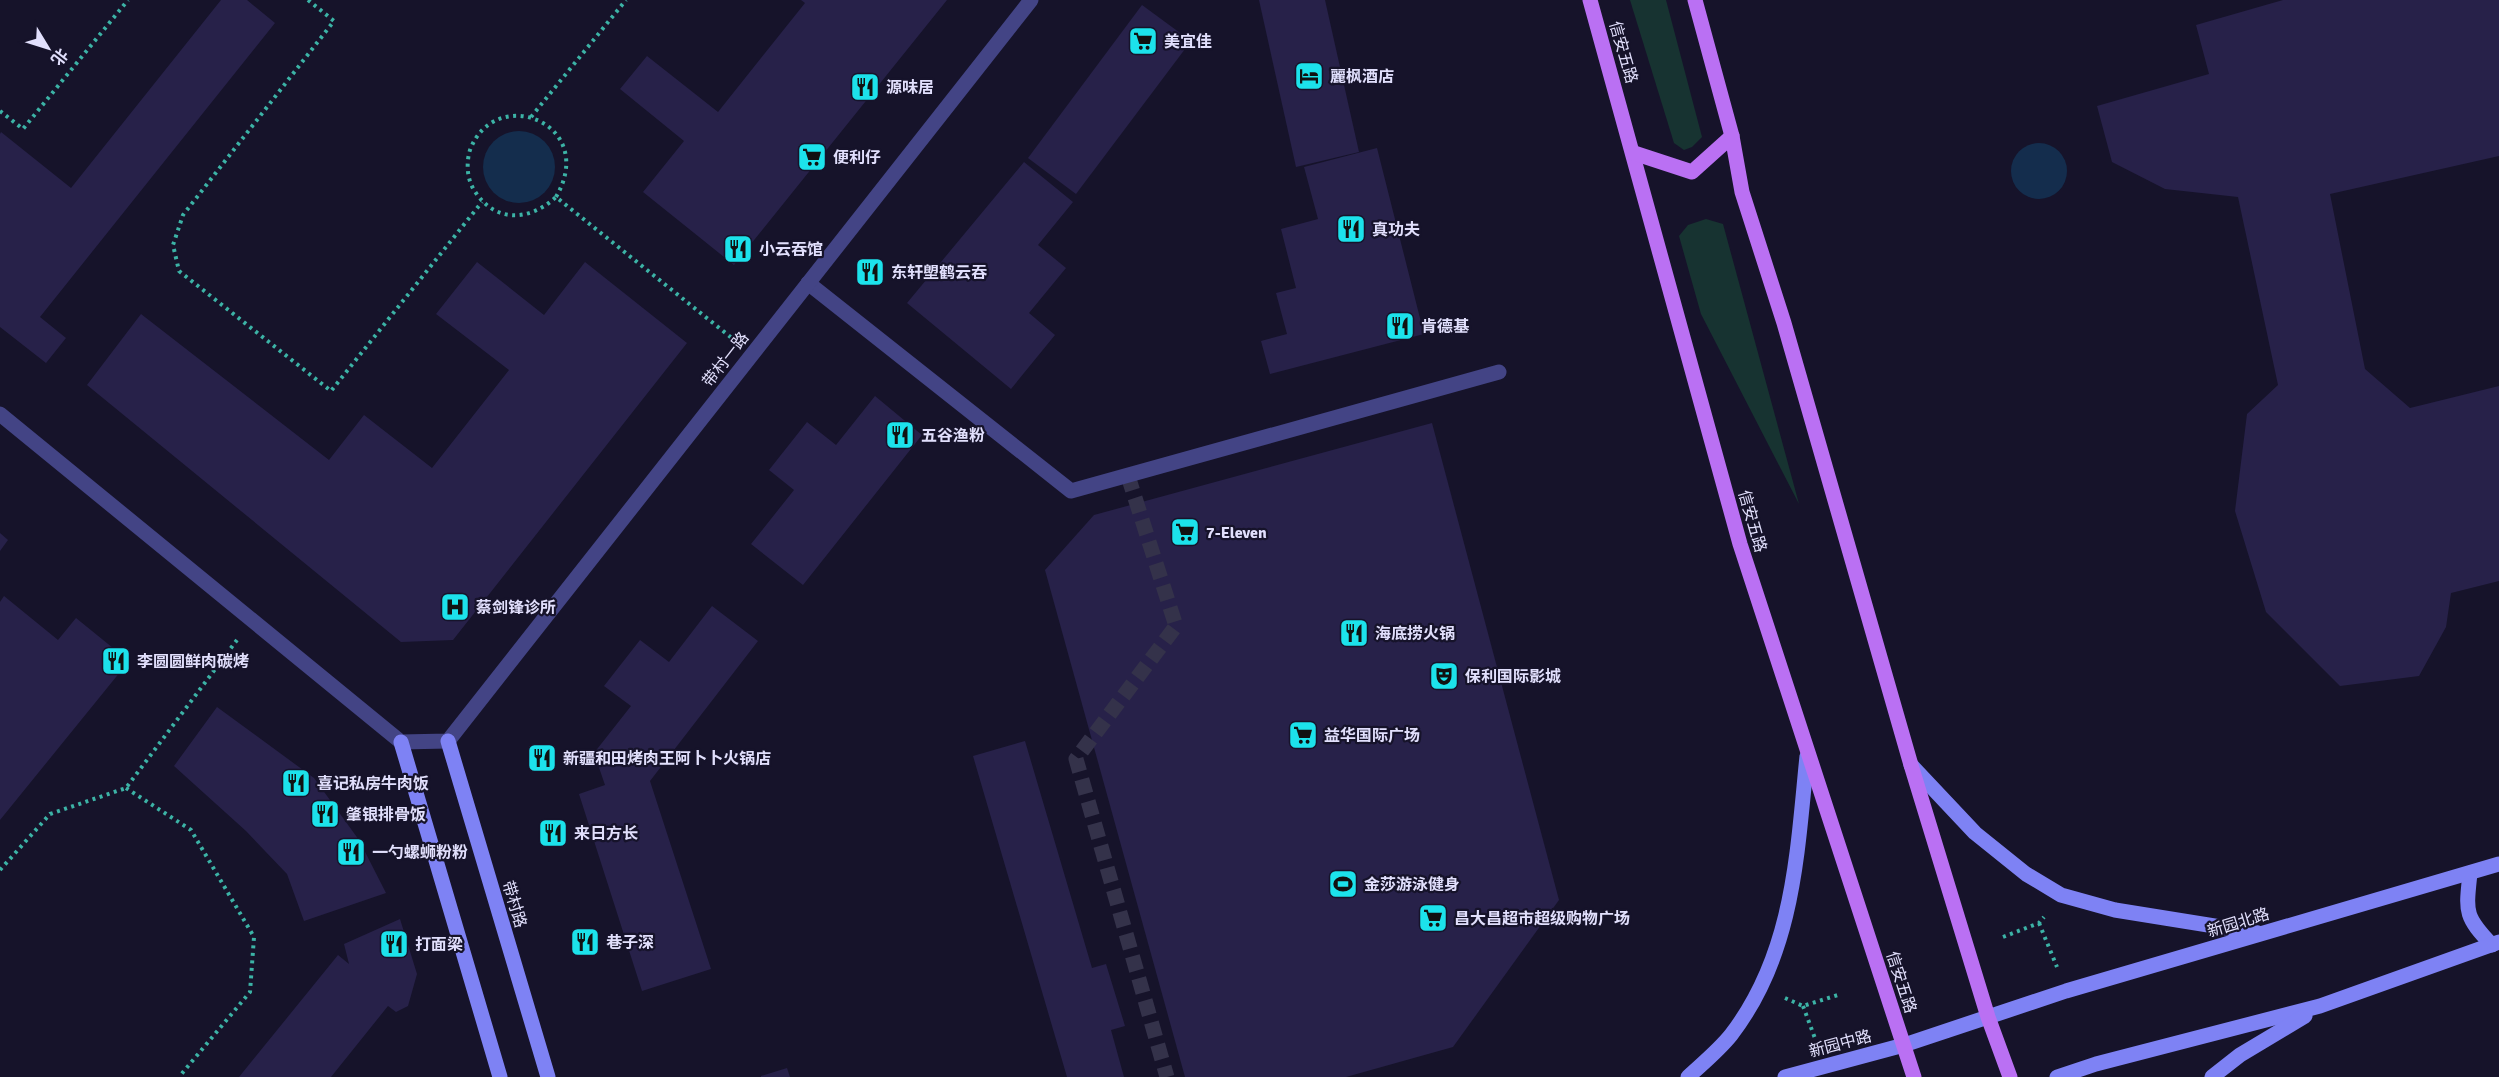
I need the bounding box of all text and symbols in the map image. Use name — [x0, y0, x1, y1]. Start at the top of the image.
north arrow — [18, 18, 78, 78]
street label: 信安五路 — [1605, 19, 1641, 86]
supermarket icon: 美宜佳 — [1127, 25, 1159, 57]
place label: 美宜佳 — [1164, 32, 1212, 52]
text: 北 — [46, 44, 72, 69]
hotel icon: 麗枫酒店 — [1293, 60, 1325, 92]
place label: 麗枫酒店 — [1330, 67, 1394, 87]
restaurant icon: 源味居 — [849, 71, 881, 103]
place label: 源味居 — [886, 78, 934, 98]
supermarket icon: 便利仔 — [796, 141, 828, 173]
place label: 便利仔 — [833, 148, 881, 168]
restaurant icon: 真功夫 — [1335, 213, 1367, 245]
place label: 真功夫 — [1372, 220, 1420, 240]
restaurant icon: 小云吞馆 — [722, 233, 754, 265]
place label: 小云吞馆 — [759, 240, 823, 260]
restaurant icon: 东轩塱鹤云吞 — [854, 256, 886, 288]
place label: 东轩塱鹤云吞 — [891, 263, 987, 283]
restaurant icon: 肯德基 — [1384, 310, 1416, 342]
place label: 肯德基 — [1421, 317, 1470, 337]
street label: 带村一路 — [698, 328, 753, 391]
restaurant icon: 五谷渔粉 — [884, 419, 916, 451]
place label: 五谷渔粉 — [921, 426, 985, 446]
street label: 信安五路 — [1734, 488, 1770, 555]
supermarket icon: 7-Eleven — [1169, 516, 1201, 548]
place label: 7-Eleven — [1206, 523, 1267, 543]
hospital icon: 蔡剑锋诊所 — [439, 591, 471, 623]
place label: 蔡剑锋诊所 — [476, 598, 556, 618]
restaurant icon: 海底捞火锅 — [1338, 617, 1370, 649]
place label: 海底捞火锅 — [1375, 624, 1455, 644]
restaurant icon: 李圆圆鲜肉碳烤 — [100, 645, 132, 677]
place label: 李圆圆鲜肉碳烤 — [137, 652, 249, 672]
theatre icon: 保利国际影城 — [1428, 660, 1460, 692]
place label: 保利国际影城 — [1465, 667, 1561, 687]
supermarket icon: 益华国际广场 — [1287, 719, 1319, 751]
place label: 益华国际广场 — [1324, 726, 1420, 746]
restaurant icon: 新疆和田烤肉王阿卜卜火锅店 — [526, 742, 558, 774]
place label: 新疆和田烤肉王阿卜卜火锅店 — [563, 749, 771, 769]
restaurant icon: 喜记私房牛肉饭 — [280, 767, 312, 799]
place label: 喜记私房牛肉饭 — [317, 774, 429, 794]
restaurant icon: 肇银排骨饭 — [309, 798, 341, 830]
place label: 肇银排骨饭 — [346, 805, 426, 825]
restaurant icon: 来日方长 — [537, 817, 569, 849]
place label: 来日方长 — [574, 824, 638, 844]
restaurant icon: 一勺螺蛳粉粉 — [335, 836, 367, 868]
place label: 一勺螺蛳粉粉 — [372, 843, 468, 863]
sports icon: 金莎游泳健身 — [1327, 868, 1359, 900]
place label: 金莎游泳健身 — [1364, 875, 1460, 895]
street label: 带村路 — [497, 878, 531, 930]
supermarket icon: 昌大昌超市超级购物广场 — [1417, 902, 1449, 934]
street label: 新园北路 — [2205, 904, 2272, 942]
place label: 昌大昌超市超级购物广场 — [1454, 909, 1630, 929]
restaurant icon: 巷子深 — [569, 926, 601, 958]
restaurant icon: 打面梁 — [378, 928, 410, 960]
place label: 巷子深 — [606, 933, 654, 953]
place label: 打面梁 — [415, 935, 463, 955]
street label: 信安五路 — [1882, 949, 1920, 1016]
street label: 新园中路 — [1807, 1026, 1874, 1062]

